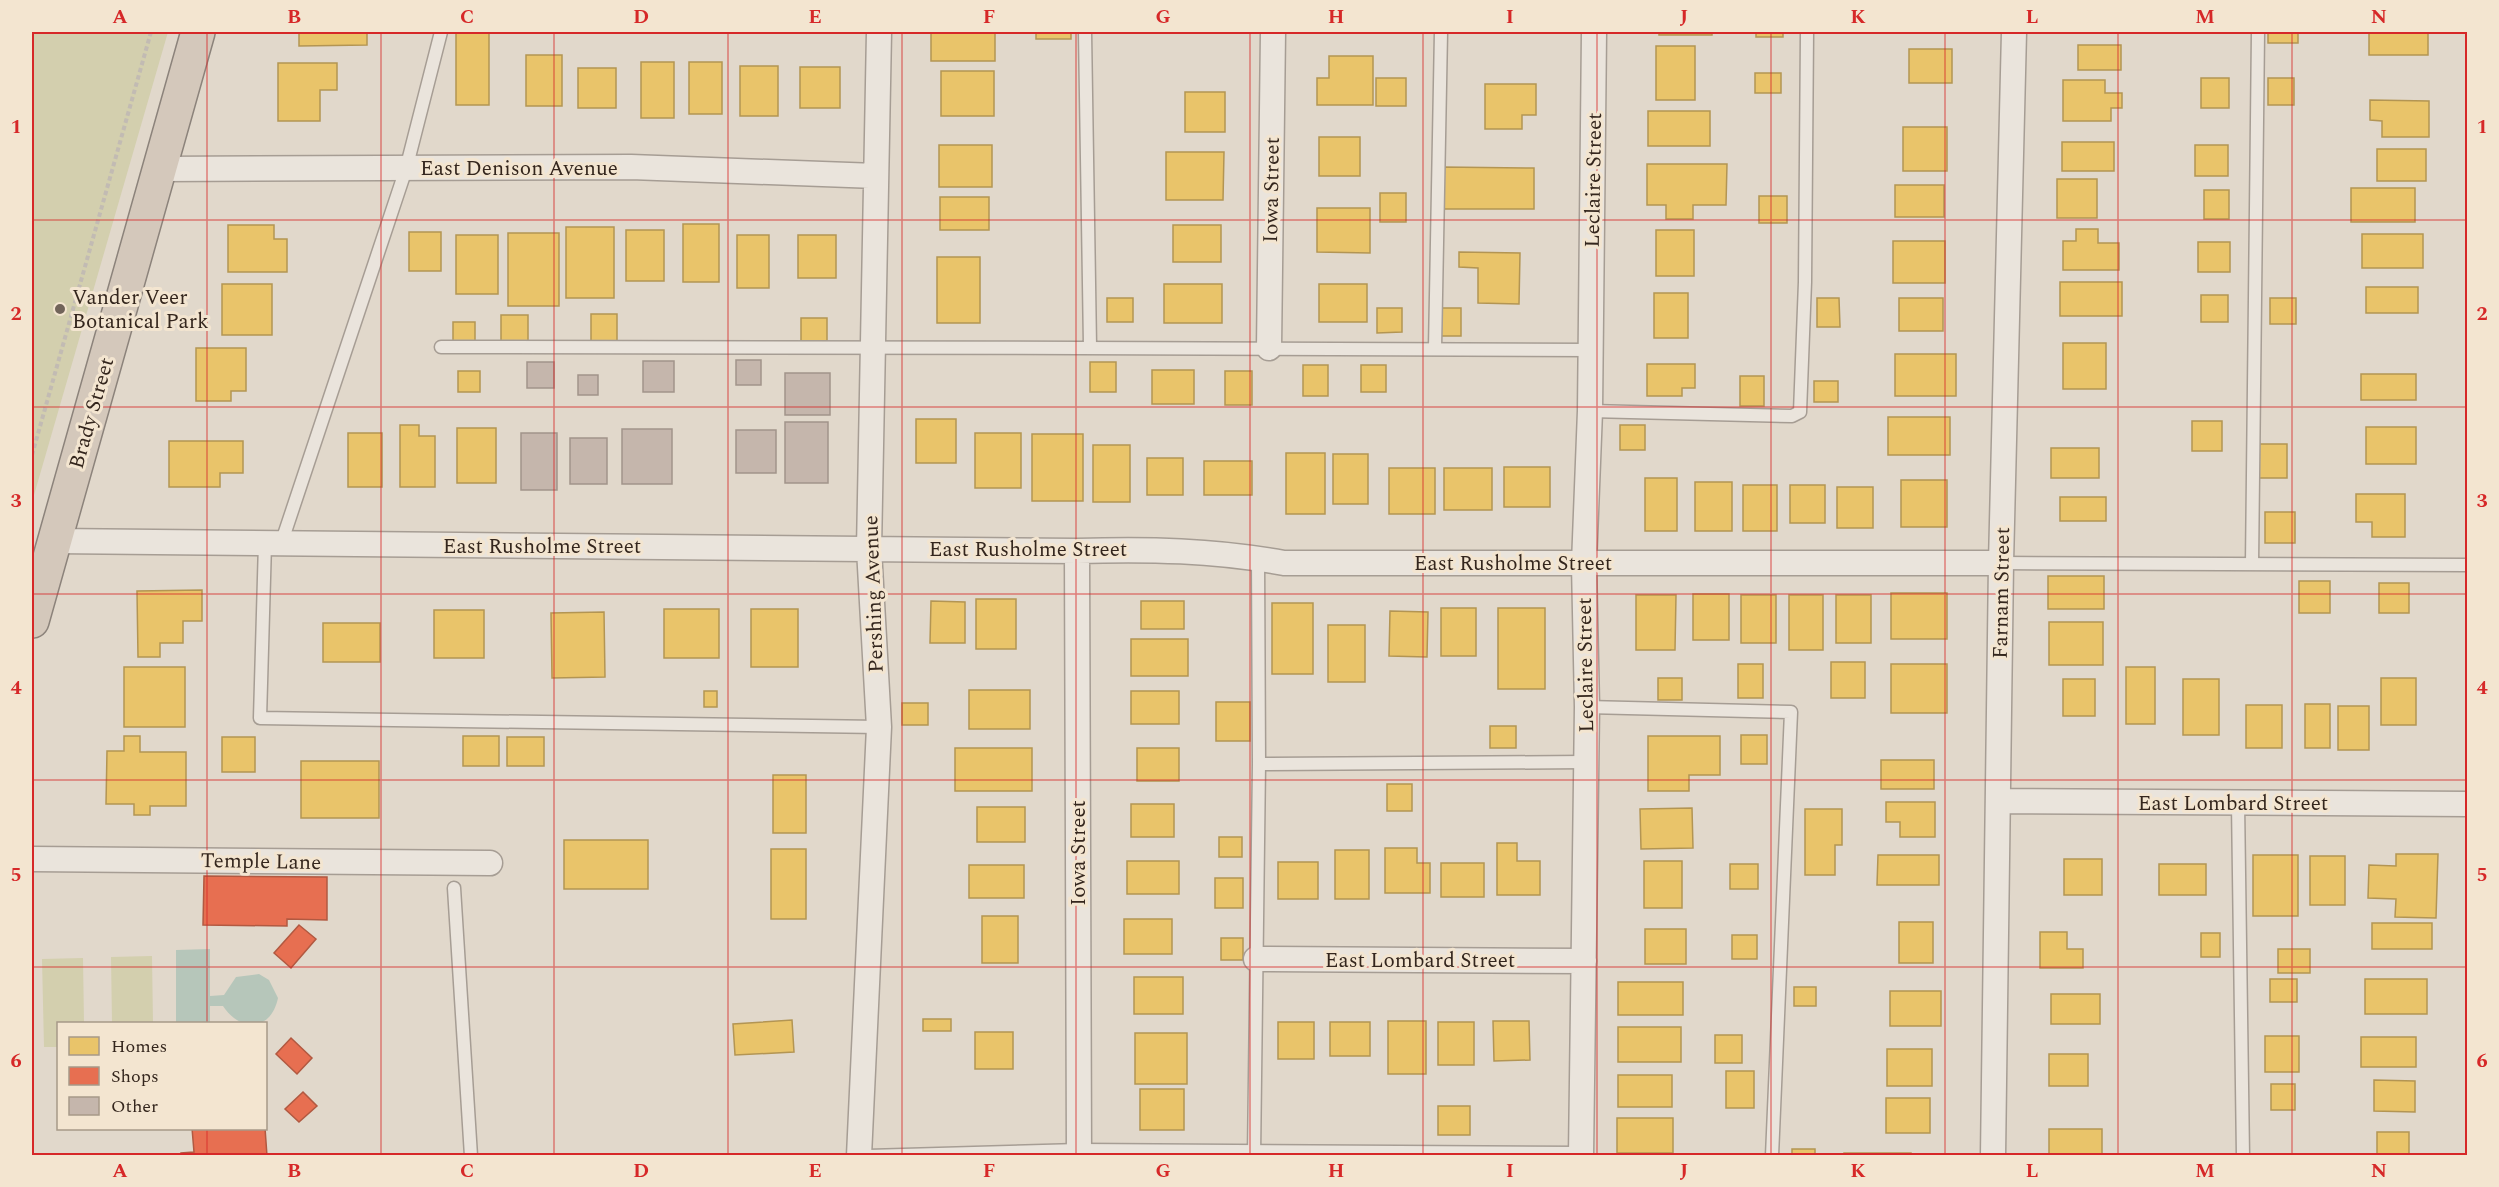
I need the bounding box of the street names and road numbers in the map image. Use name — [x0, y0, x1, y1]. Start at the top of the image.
street label: Leclaire Street — [1577, 112, 1611, 248]
street label: Iowa Street — [1255, 137, 1289, 243]
street label: East Denison Avenue — [420, 153, 618, 185]
street label: Brady Street — [61, 354, 123, 473]
street label: Pershing Avenue — [855, 515, 893, 673]
street label: Farnam Street — [1985, 527, 2019, 659]
street label: East Rusholme Street — [443, 531, 641, 563]
street label: East Rusholme Street — [929, 534, 1127, 566]
street label: East Rusholme Street — [1414, 548, 1612, 580]
street label: Leclaire Street — [1569, 597, 1603, 733]
street label: East Lombard Street — [2138, 788, 2328, 820]
street label: Iowa Street — [1063, 800, 1095, 906]
street label: Temple Lane — [200, 845, 322, 879]
street label: East Lombard Street — [1325, 945, 1515, 977]

